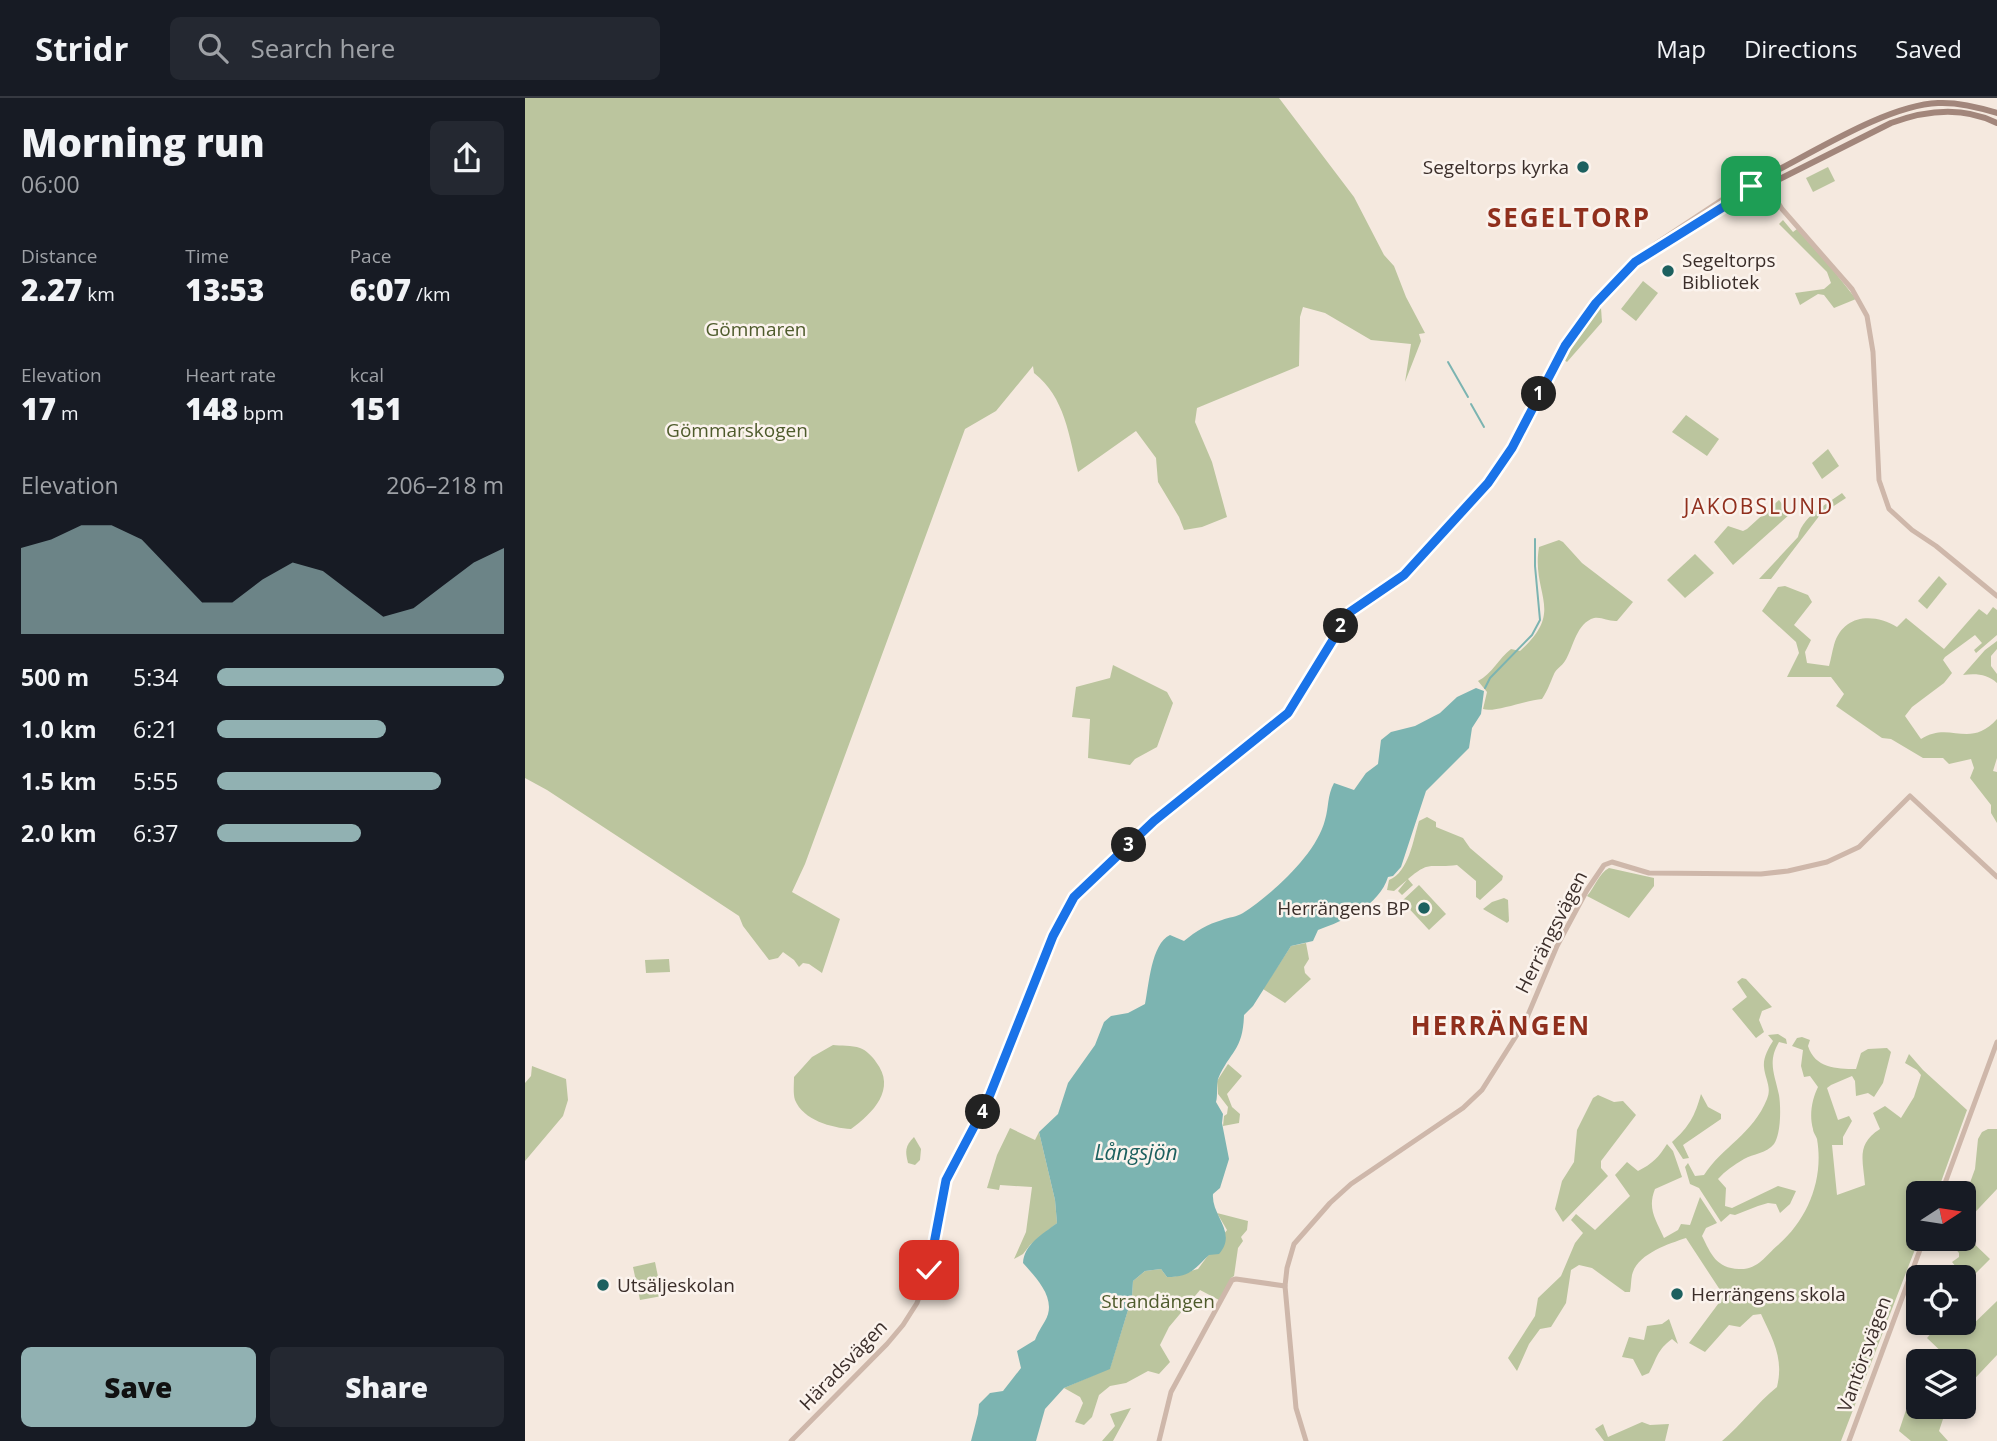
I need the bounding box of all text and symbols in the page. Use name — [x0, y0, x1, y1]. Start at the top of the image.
search box — [170, 17, 660, 80]
text: Stridr — [35, 26, 128, 71]
icon: search — [194, 29, 232, 67]
text: Search here — [250, 30, 395, 66]
text: Map — [1656, 32, 1706, 65]
text: Directions — [1744, 32, 1857, 65]
text: Saved — [1895, 32, 1962, 65]
text: Morning run — [21, 116, 265, 168]
button: share — [430, 121, 504, 195]
place label: Segeltorps kyrka — [1423, 154, 1569, 180]
pin — [1721, 156, 1781, 216]
marker: Segeltorps kyrka — [1575, 159, 1591, 175]
icon: arrive — [1732, 167, 1770, 205]
text: 06:00 — [21, 168, 80, 200]
district label: SEGELTORP — [1487, 199, 1651, 235]
text: Distance — [21, 243, 97, 269]
text: Time — [185, 243, 229, 269]
text: Pace — [350, 243, 391, 269]
place label: Segeltorps Bibliotek — [1682, 247, 1776, 295]
marker: Segeltorps Bibliotek — [1660, 263, 1676, 279]
text: 2.27 — [21, 269, 82, 310]
text: 13:53 — [185, 269, 264, 310]
text: 6:07 — [350, 269, 411, 310]
text: km — [82, 281, 115, 307]
text: /km — [411, 281, 451, 307]
park label: Gömmaren — [705, 316, 807, 342]
text: Elevation — [21, 362, 102, 388]
text: Heart rate — [185, 362, 276, 388]
text: kcal — [350, 362, 384, 388]
pin: 1 — [1521, 376, 1557, 412]
text: 1 — [1533, 380, 1544, 406]
text: 17 — [21, 388, 56, 429]
text: 148 — [185, 388, 238, 429]
text: 151 — [350, 388, 402, 429]
text: m — [56, 400, 79, 426]
text: bpm — [238, 400, 284, 426]
park label: Gömmarskogen — [666, 417, 808, 443]
text: Elevation — [21, 469, 119, 501]
text: 206–218 m — [386, 469, 504, 501]
district label: JAKOBSLUND — [1682, 492, 1834, 520]
pin: 2 — [1323, 608, 1359, 644]
text: 2 — [1335, 612, 1346, 638]
text: 500 m — [21, 661, 89, 693]
text: 5:34 — [133, 661, 179, 693]
text: 1.0 km — [21, 713, 97, 745]
text: 6:21 — [133, 713, 179, 745]
text: 1.5 km — [21, 765, 97, 797]
text: 5:55 — [133, 765, 179, 797]
text: 2.0 km — [21, 817, 97, 849]
text: 6:37 — [133, 817, 179, 849]
pin: 3 — [1111, 828, 1147, 862]
text: 3 — [1123, 831, 1134, 857]
street label: Herrängsvägen — [1509, 866, 1593, 998]
place label: Herrängens BP — [1277, 895, 1410, 921]
marker: Herrängens BP — [1416, 900, 1432, 916]
district label: HERRÄNGEN — [1411, 1007, 1591, 1043]
pin: 4 — [965, 1094, 1001, 1130]
text: 4 — [977, 1098, 988, 1124]
water label: Långsjön — [1094, 1138, 1178, 1166]
north arrow — [1906, 1181, 1976, 1251]
map controls — [1906, 1181, 1976, 1419]
pin — [899, 1240, 959, 1300]
icon: check — [910, 1251, 948, 1289]
button: locate — [1906, 1265, 1976, 1335]
place label: Utsäljeskolan — [617, 1272, 735, 1298]
marker: Utsäljeskolan — [595, 1277, 611, 1293]
place label: Herrängens skola — [1691, 1281, 1846, 1307]
marker: Herrängens skola — [1669, 1286, 1685, 1302]
park label: Strandängen — [1101, 1288, 1215, 1314]
street label: Vantörsvägen — [1831, 1293, 1897, 1415]
street label: Häradsvägen — [793, 1314, 893, 1416]
button: Save — [21, 1347, 256, 1427]
button: Share — [270, 1347, 504, 1427]
button: layers — [1906, 1349, 1976, 1419]

